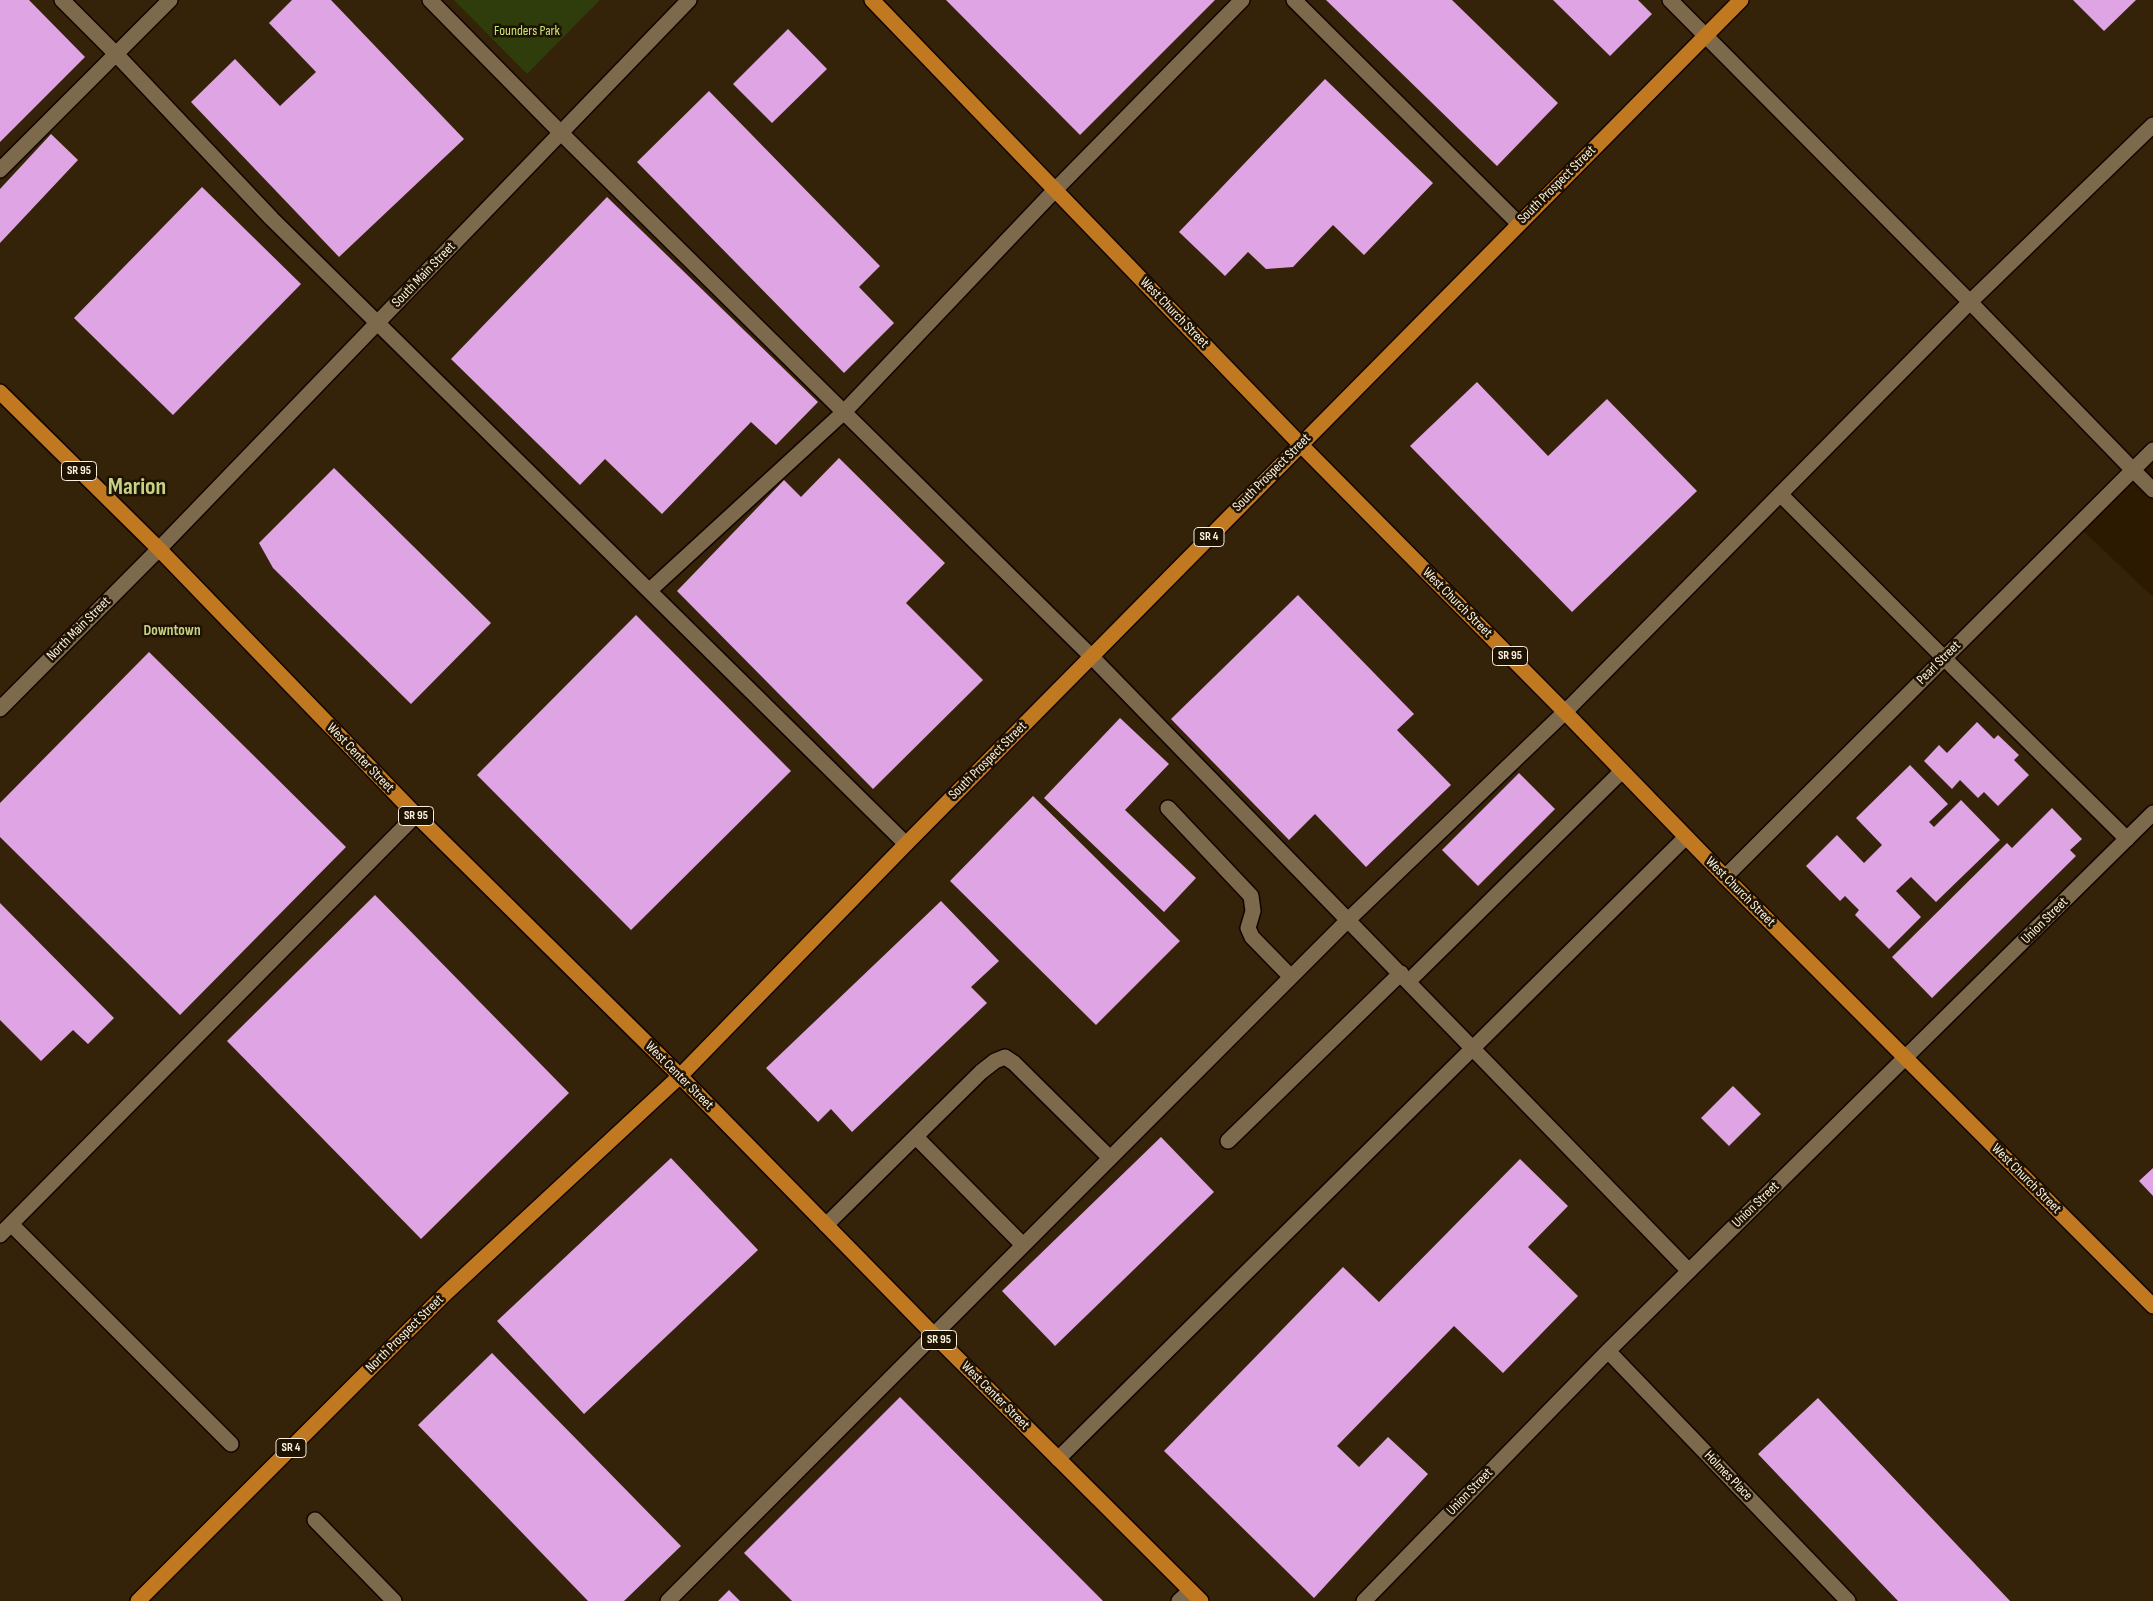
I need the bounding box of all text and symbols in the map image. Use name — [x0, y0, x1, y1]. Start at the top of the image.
park label: Founders Park — [494, 23, 560, 39]
street label: South Prospect Street — [1514, 142, 1600, 228]
street label: South Main Street — [389, 239, 459, 311]
street label: West Church Street — [1136, 274, 1212, 352]
street label: South Prospect Street — [1229, 430, 1315, 516]
road number: SR 95 — [62, 462, 96, 481]
district label: Marion — [108, 474, 166, 502]
road number: SR 4 — [1194, 528, 1224, 546]
street label: West Church Street — [1419, 565, 1495, 641]
street label: North Main Street — [43, 593, 115, 665]
district label: Downtown — [143, 622, 201, 640]
street label: Pearl Street — [1914, 638, 1964, 688]
road number: SR 95 — [1492, 646, 1528, 666]
street label: South Prospect Street — [945, 718, 1031, 804]
street label: West Center Street — [323, 720, 397, 796]
road number: SR 95 — [398, 806, 434, 826]
street label: West Church Street — [1702, 854, 1778, 930]
street label: Union Street — [2018, 894, 2072, 948]
street label: West Center Street — [641, 1038, 717, 1114]
street label: West Church Street — [1988, 1141, 2064, 1217]
street label: Union Street — [1729, 1178, 1783, 1232]
street label: North Prospect Street — [363, 1292, 447, 1376]
road number: SR 95 — [922, 1330, 956, 1350]
street label: West Center Street — [957, 1358, 1033, 1434]
road number: SR 4 — [276, 1439, 306, 1458]
street label: Holmes Place — [1700, 1448, 1756, 1504]
street label: Union Street — [1443, 1465, 1497, 1519]

